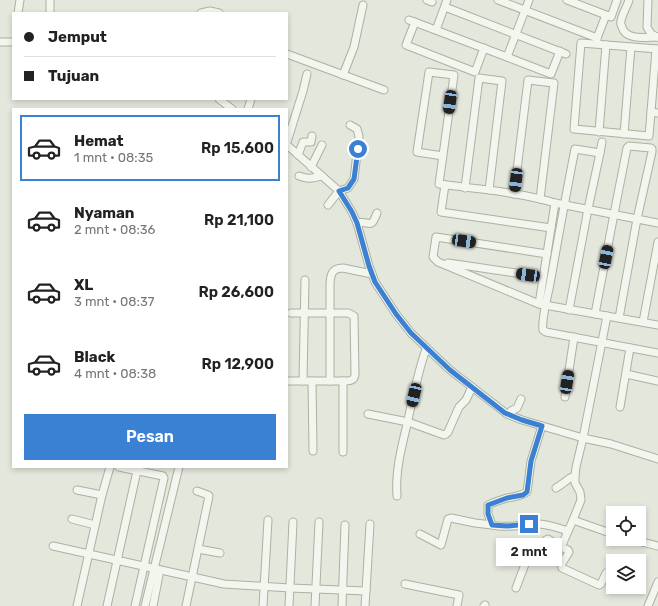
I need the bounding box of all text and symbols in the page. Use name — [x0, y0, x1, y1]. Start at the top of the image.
text: Jemput — [48, 28, 107, 46]
text: Tujuan — [48, 67, 99, 85]
car — [442, 89, 458, 115]
icon: car — [26, 130, 62, 166]
text: Hemat — [74, 132, 124, 150]
text: Rp 15,600 — [201, 139, 274, 157]
route start — [349, 140, 367, 158]
text: 1 mnt · 08:35 — [74, 150, 153, 165]
car — [509, 167, 523, 193]
icon: car — [26, 202, 62, 238]
text: Nyaman — [74, 204, 135, 222]
text: Rp 21,100 — [204, 211, 274, 229]
text: 2 mnt · 08:36 — [74, 222, 155, 237]
car — [451, 233, 477, 249]
car — [598, 244, 614, 270]
car — [515, 267, 541, 283]
icon: car — [26, 274, 62, 310]
text: XL — [74, 276, 93, 294]
text: Rp 26,600 — [198, 283, 274, 301]
text: 3 mnt · 08:37 — [74, 294, 154, 309]
icon: car — [26, 346, 62, 382]
text: Black — [74, 348, 115, 366]
text: Rp 12,900 — [202, 355, 274, 373]
text: 4 mnt · 08:38 — [74, 366, 156, 381]
car — [559, 369, 575, 395]
car — [405, 382, 423, 408]
button: Pesan — [24, 414, 276, 460]
map controls — [606, 506, 646, 594]
button: locate — [606, 506, 646, 546]
route end — [520, 515, 538, 533]
callout: 2 mnt — [496, 538, 562, 566]
text: 2 mnt — [511, 544, 547, 559]
button: layers — [606, 554, 646, 594]

